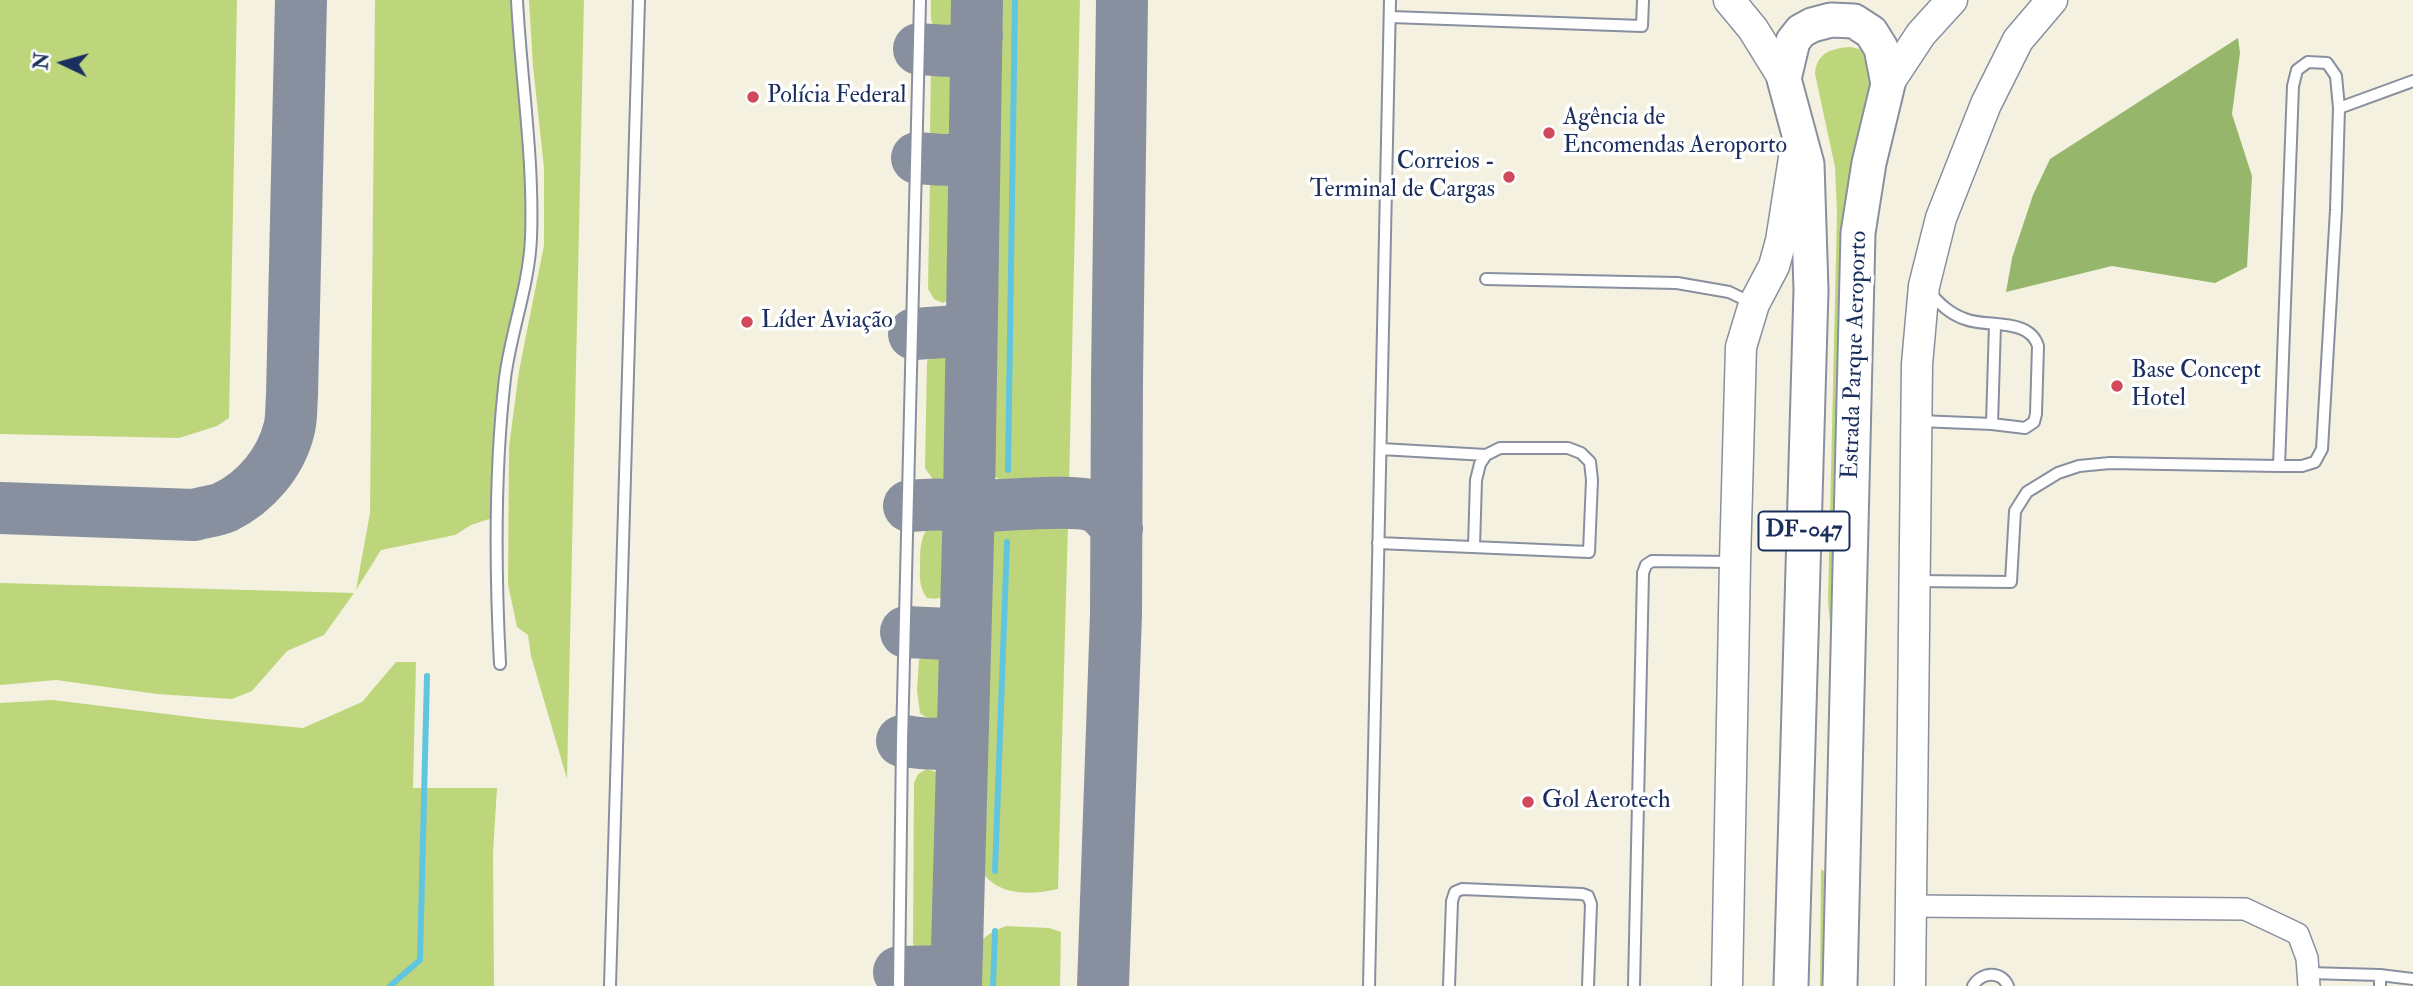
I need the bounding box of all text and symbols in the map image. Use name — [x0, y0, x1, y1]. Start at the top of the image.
north arrow — [28, 28, 98, 98]
text: N — [29, 52, 55, 71]
place label: Polícia Federal — [767, 83, 907, 111]
marker: Polícia Federal — [745, 89, 761, 105]
place label: Agência de Encomendas Aeroporto — [1563, 105, 1787, 161]
marker: Agência de Encomendas Aeroporto — [1541, 125, 1557, 141]
place label: Correios - Terminal de Cargas — [1310, 149, 1495, 205]
marker: Correios - Terminal de Cargas — [1501, 169, 1517, 185]
street label: Estrada Parque Aeroporto — [1837, 230, 1875, 480]
place label: Líder Aviação — [761, 308, 893, 336]
marker: Líder Aviação — [739, 314, 755, 330]
place label: Base Concept Hotel — [2131, 358, 2261, 414]
marker: Base Concept Hotel — [2109, 378, 2125, 394]
road number: DF-047 — [1758, 512, 1850, 551]
place label: Gol Aerotech — [1542, 788, 1671, 816]
marker: Gol Aerotech — [1520, 794, 1536, 810]

